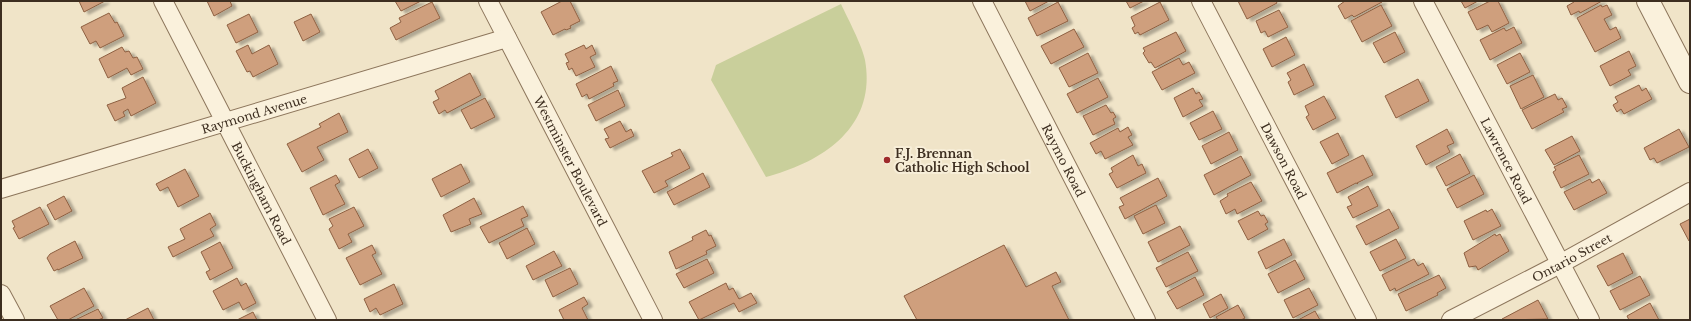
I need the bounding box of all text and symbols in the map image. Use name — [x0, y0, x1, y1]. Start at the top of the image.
street label: Raymond Avenue — [199, 91, 309, 136]
street label: Westminster Boulevard — [530, 92, 611, 228]
street label: Lawrence Road — [1478, 115, 1535, 206]
street label: Dawson Road — [1258, 120, 1310, 201]
street label: Raymo Road — [1039, 121, 1089, 199]
street label: Buckingham Road — [229, 139, 294, 247]
place label: F.J. Brennan Catholic High School — [895, 146, 1030, 175]
marker: F.J. Brennan Catholic High School — [882, 155, 892, 165]
street label: Ontario Street — [1529, 229, 1614, 285]

